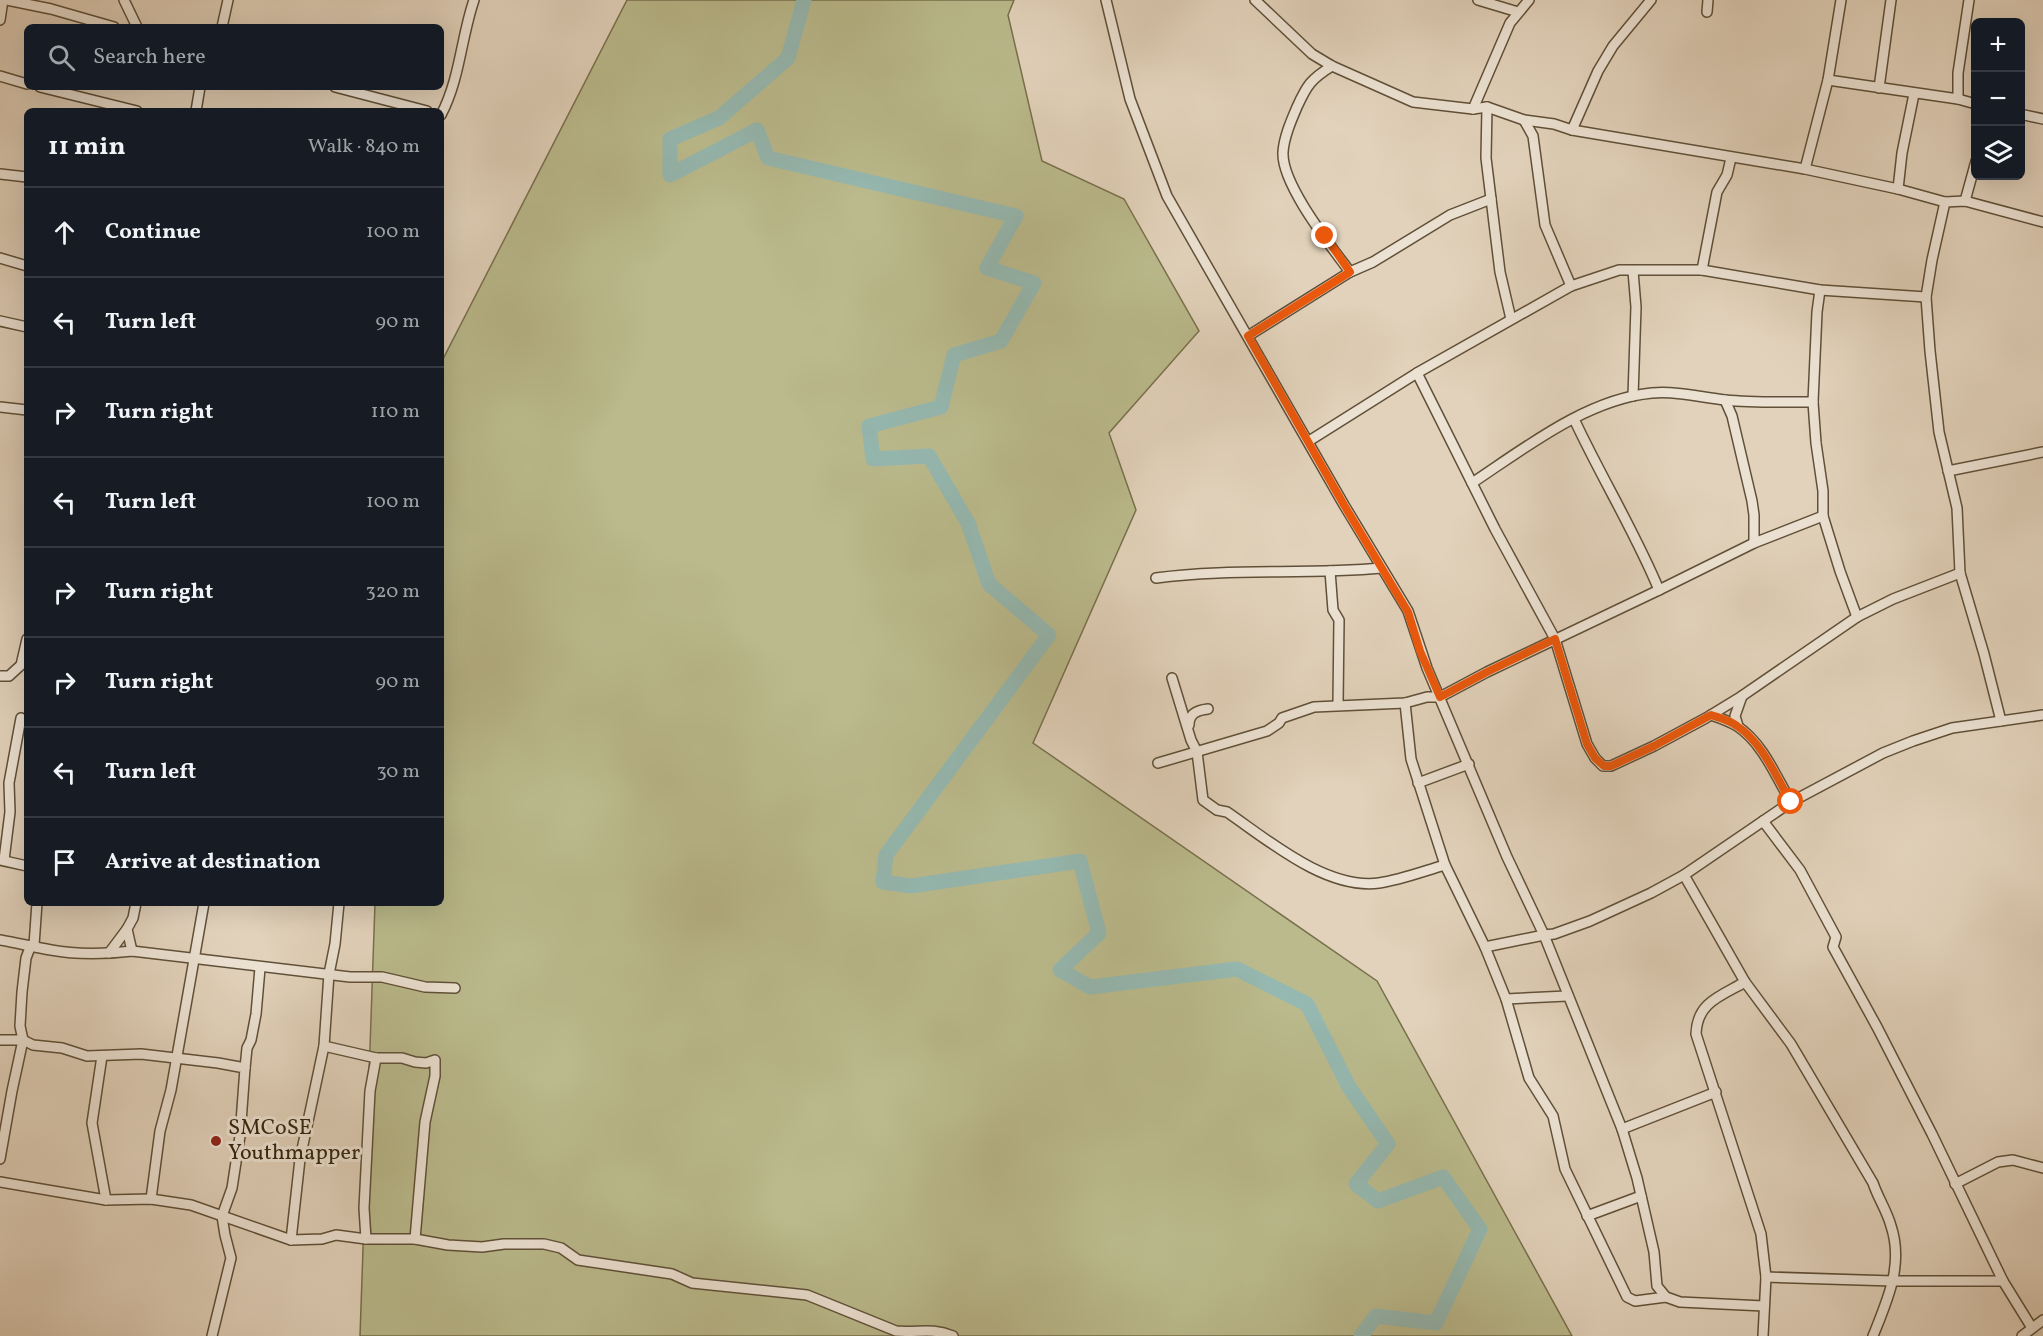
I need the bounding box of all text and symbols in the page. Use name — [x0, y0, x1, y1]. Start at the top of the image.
map controls — [1971, 18, 2025, 180]
button: + — [1971, 18, 2025, 72]
search box — [24, 24, 444, 90]
icon: search — [45, 41, 78, 74]
text: Search here — [93, 42, 206, 73]
button: − — [1971, 72, 2025, 126]
button: layers — [1971, 126, 2025, 180]
text: 11 min — [48, 129, 126, 165]
text: Walk · 840 m — [308, 133, 420, 161]
icon: ahead — [48, 216, 81, 249]
text: Continue — [105, 217, 201, 248]
text: 100 m — [366, 218, 420, 246]
route end — [1311, 222, 1337, 248]
icon: left — [48, 306, 81, 339]
text: Turn left — [105, 307, 196, 338]
text: 90 m — [376, 308, 420, 336]
icon: right — [48, 396, 81, 429]
text: Turn right — [105, 397, 213, 428]
text: 110 m — [371, 398, 420, 426]
icon: left — [48, 486, 81, 519]
text: Turn left — [105, 487, 196, 518]
text: 100 m — [366, 488, 420, 516]
icon: right — [48, 576, 81, 609]
text: Turn right — [105, 577, 213, 608]
text: 320 m — [365, 578, 420, 606]
icon: right — [48, 666, 81, 699]
text: Turn right — [105, 667, 213, 698]
text: 90 m — [376, 668, 420, 696]
icon: left — [48, 756, 81, 789]
text: Turn left — [105, 757, 196, 788]
text: 30 m — [376, 758, 420, 786]
route start — [1777, 788, 1803, 814]
icon: arrive — [48, 846, 81, 879]
text: Arrive at destination — [105, 847, 321, 878]
place label: SMCoSE Youthmapper — [228, 1113, 360, 1169]
marker: SMCoSE Youthmapper — [209, 1134, 223, 1148]

